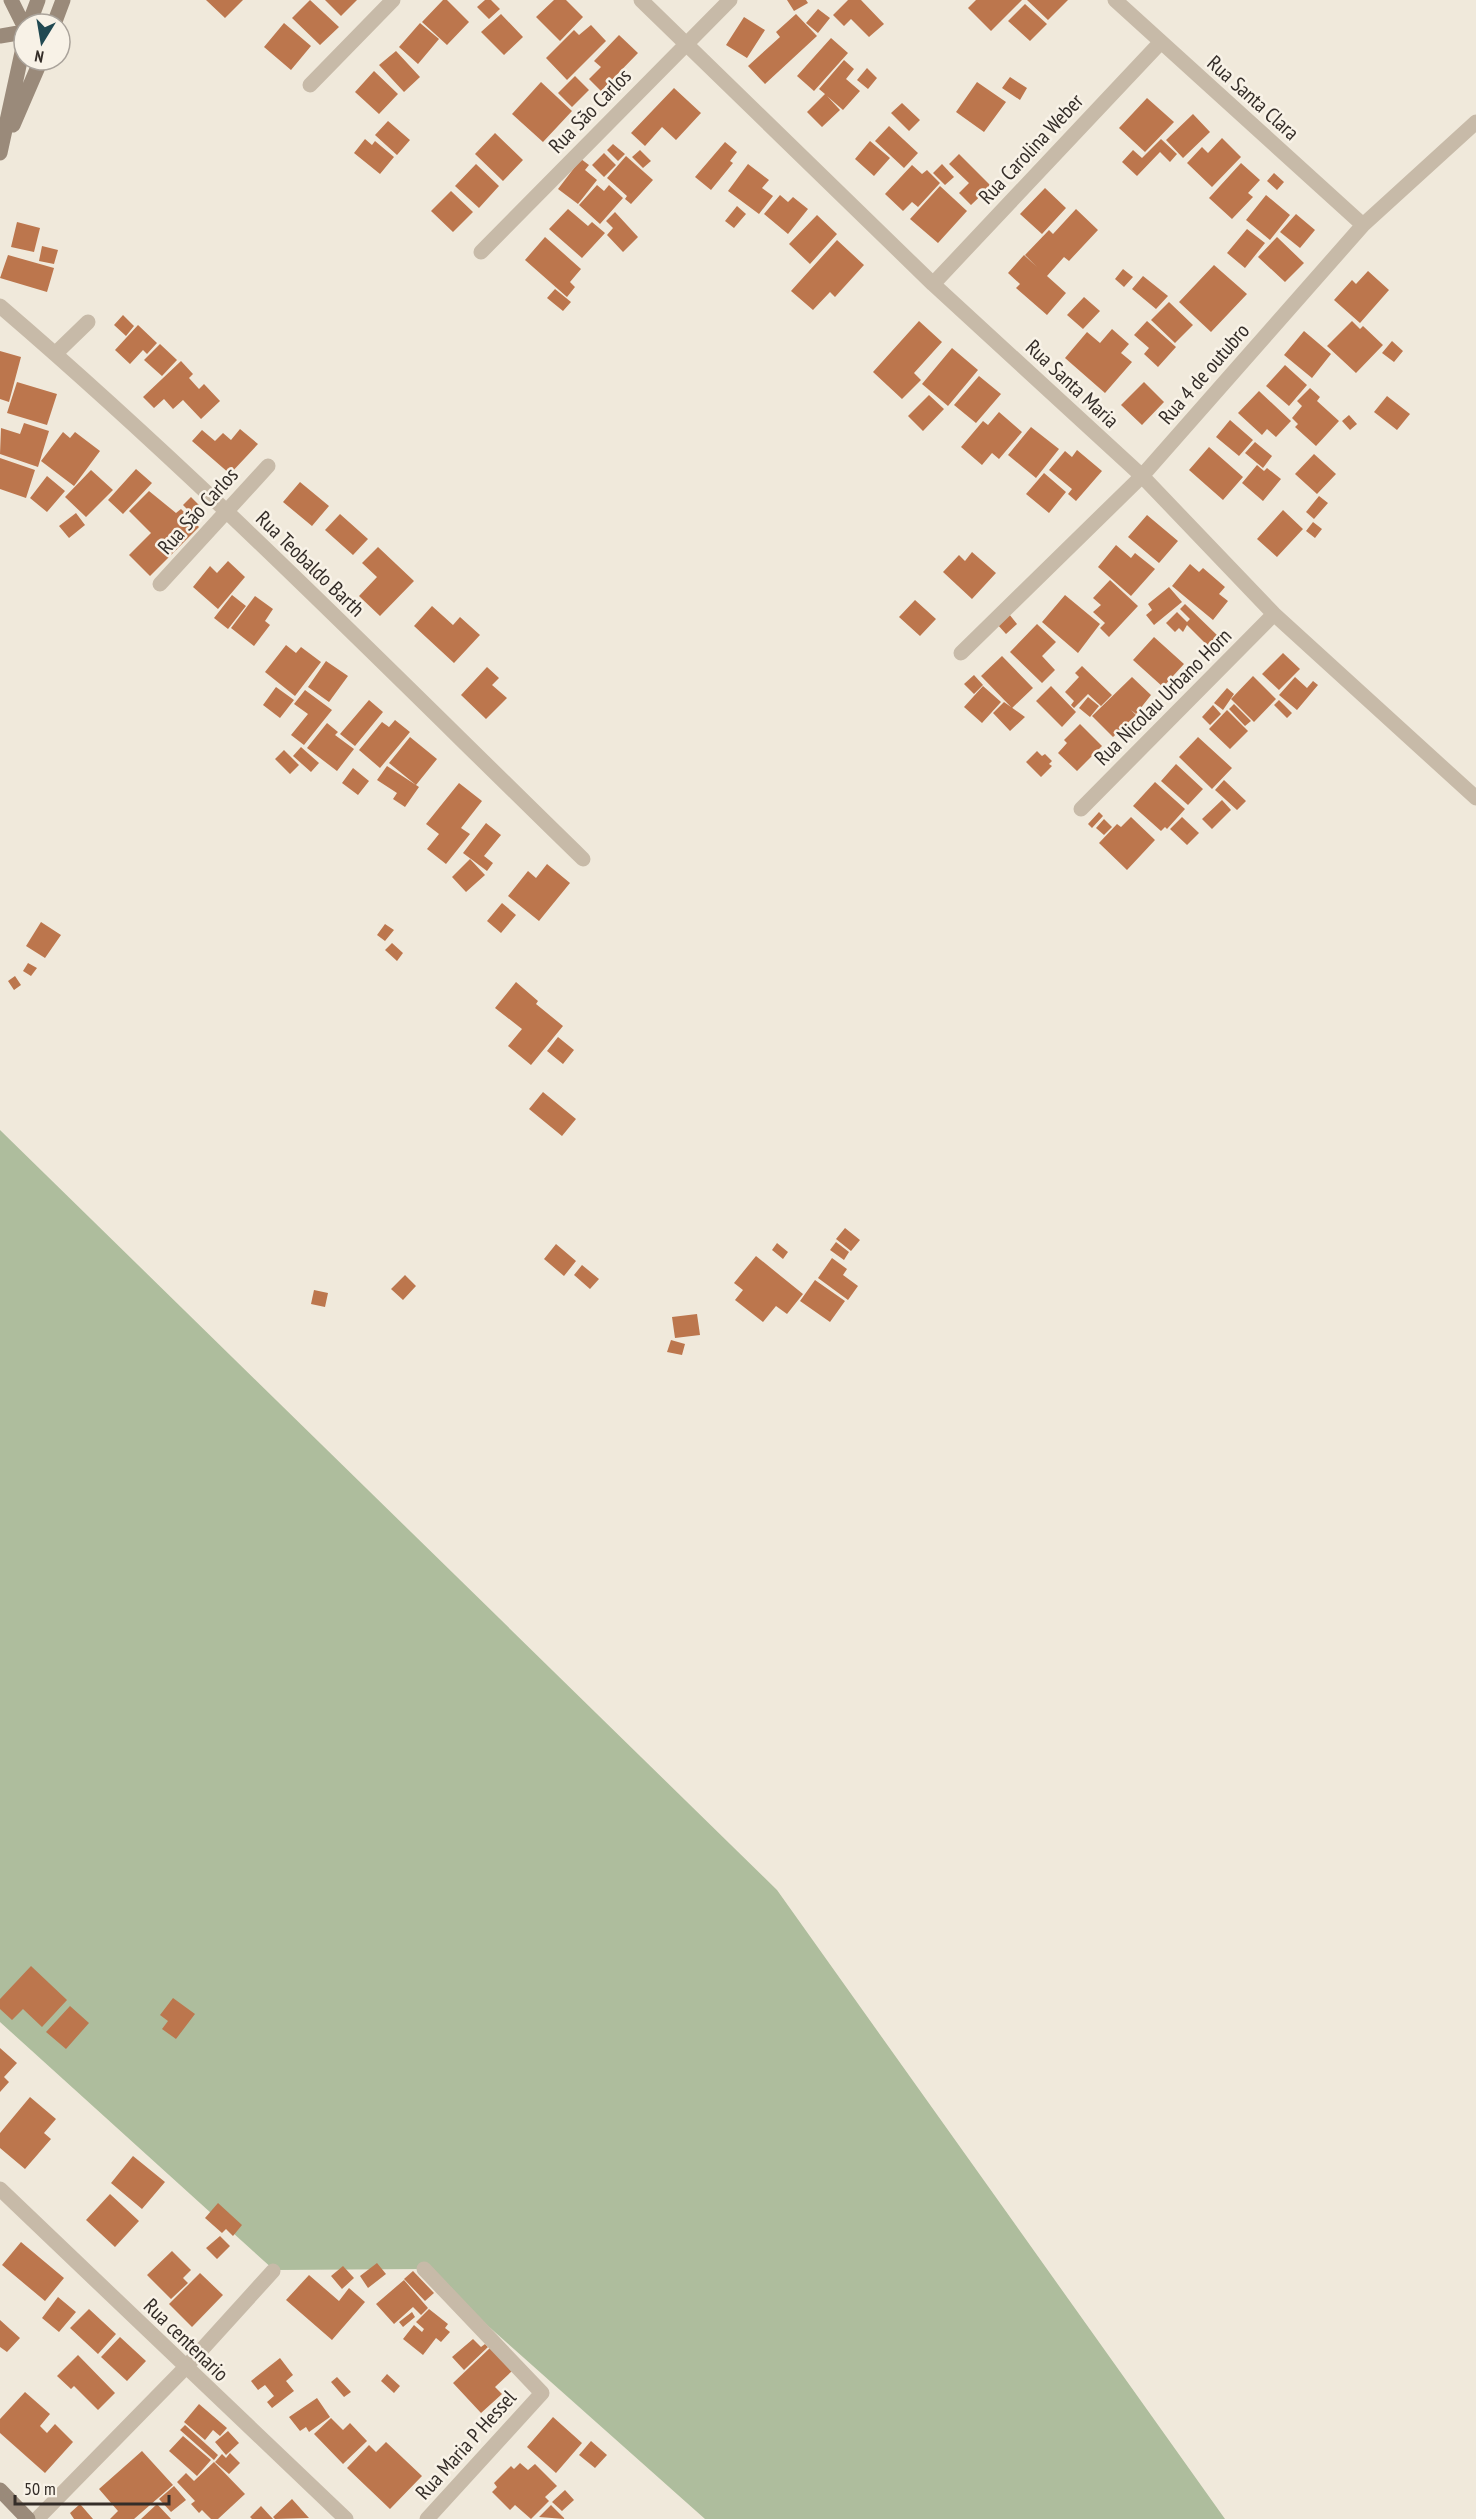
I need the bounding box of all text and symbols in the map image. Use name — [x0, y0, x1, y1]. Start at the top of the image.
north arrow — [12, 12, 72, 72]
text: N — [33, 46, 45, 67]
street label: Rua Santa Clara — [1202, 49, 1305, 146]
street label: Rua São Carlos — [543, 63, 637, 159]
street label: Rua Carolina Weber — [973, 88, 1089, 210]
street label: Rua 4 de outubro — [1152, 318, 1255, 430]
street label: Rua Santa Maria — [1020, 334, 1125, 434]
street label: Rua São Carlos — [152, 462, 244, 560]
street label: Rua Teobaldo Barth — [250, 505, 370, 622]
street label: Rua Nicolau Urbano Horn — [1088, 622, 1237, 771]
street label: Rua centenario — [138, 2292, 235, 2387]
street label: Rua Maria P Hessel — [409, 2384, 522, 2505]
scale bar — [15, 2468, 170, 2506]
text: 50 m — [24, 2477, 56, 2500]

